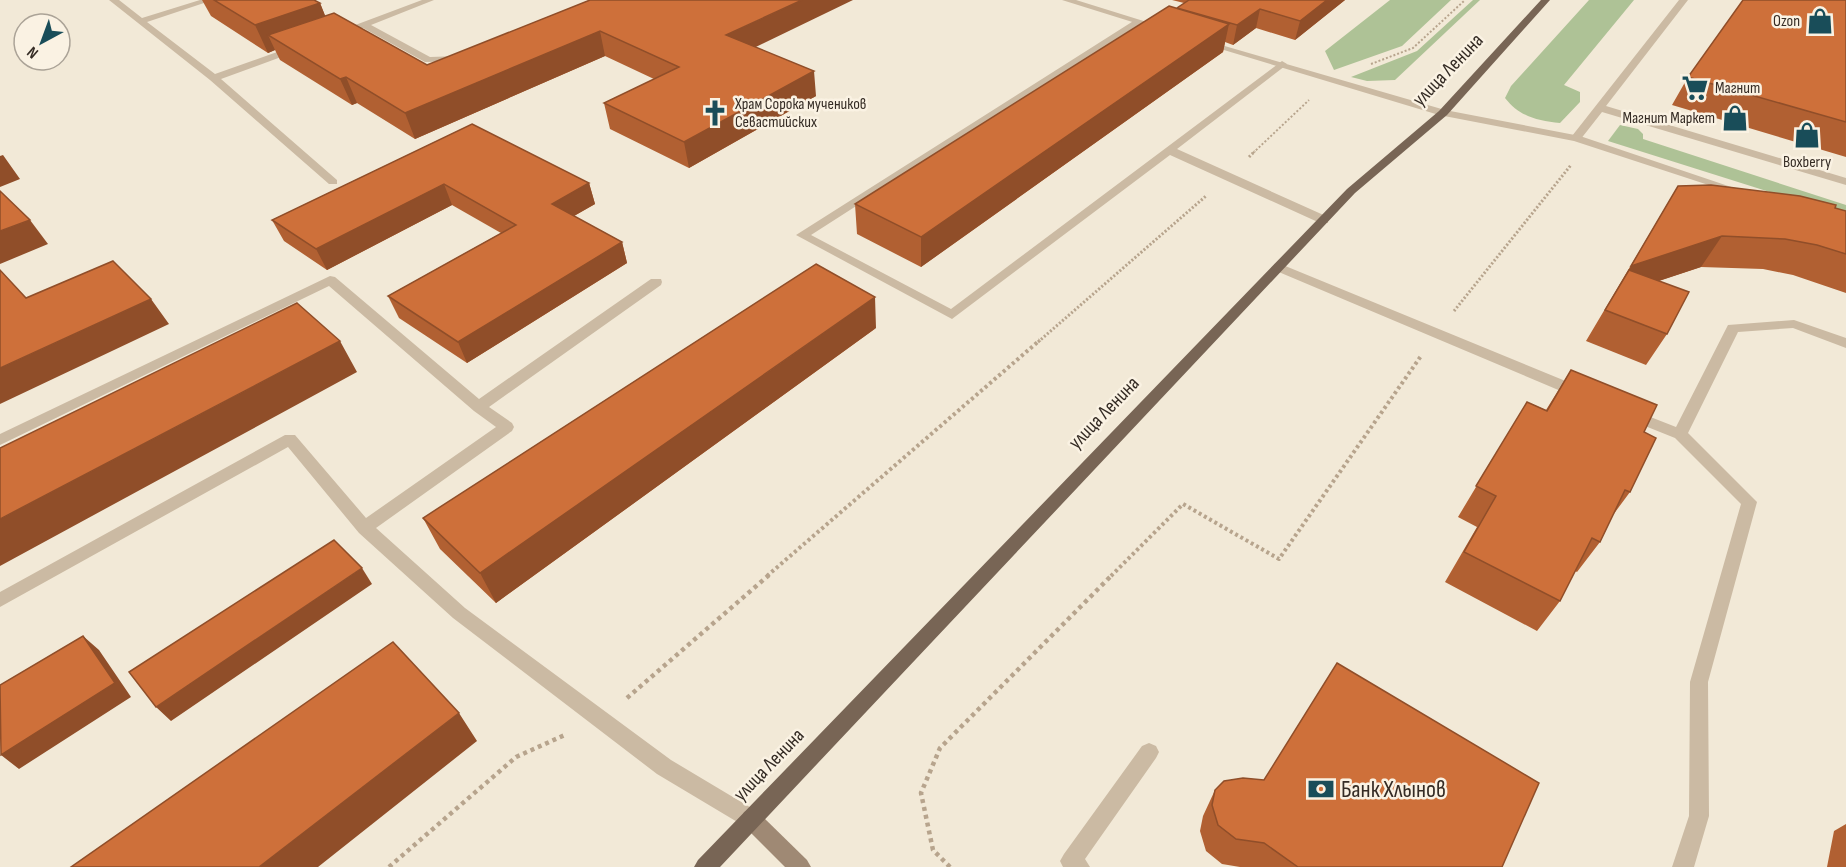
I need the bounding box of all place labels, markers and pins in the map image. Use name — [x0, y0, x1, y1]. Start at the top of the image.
shop icon: Ozon — [1805, 6, 1835, 36]
place label: Ozon — [1773, 12, 1800, 31]
supermarket icon: Магнит — [1680, 73, 1710, 103]
place label: Магнит — [1715, 79, 1760, 98]
place label: Храм Сорока мучеников Севастийских — [734, 95, 866, 132]
church icon: Храм Сорока мучеников Севастийских — [700, 98, 730, 128]
shop icon: Магнит Маркет — [1720, 103, 1750, 133]
place label: Магнит Маркет — [1622, 109, 1715, 128]
shop icon: Boxberry — [1792, 120, 1822, 150]
place label: Boxberry — [1783, 153, 1831, 172]
bank icon: Банк Хлынов — [1306, 774, 1336, 804]
place label: Банк Хлынов — [1341, 775, 1446, 804]

